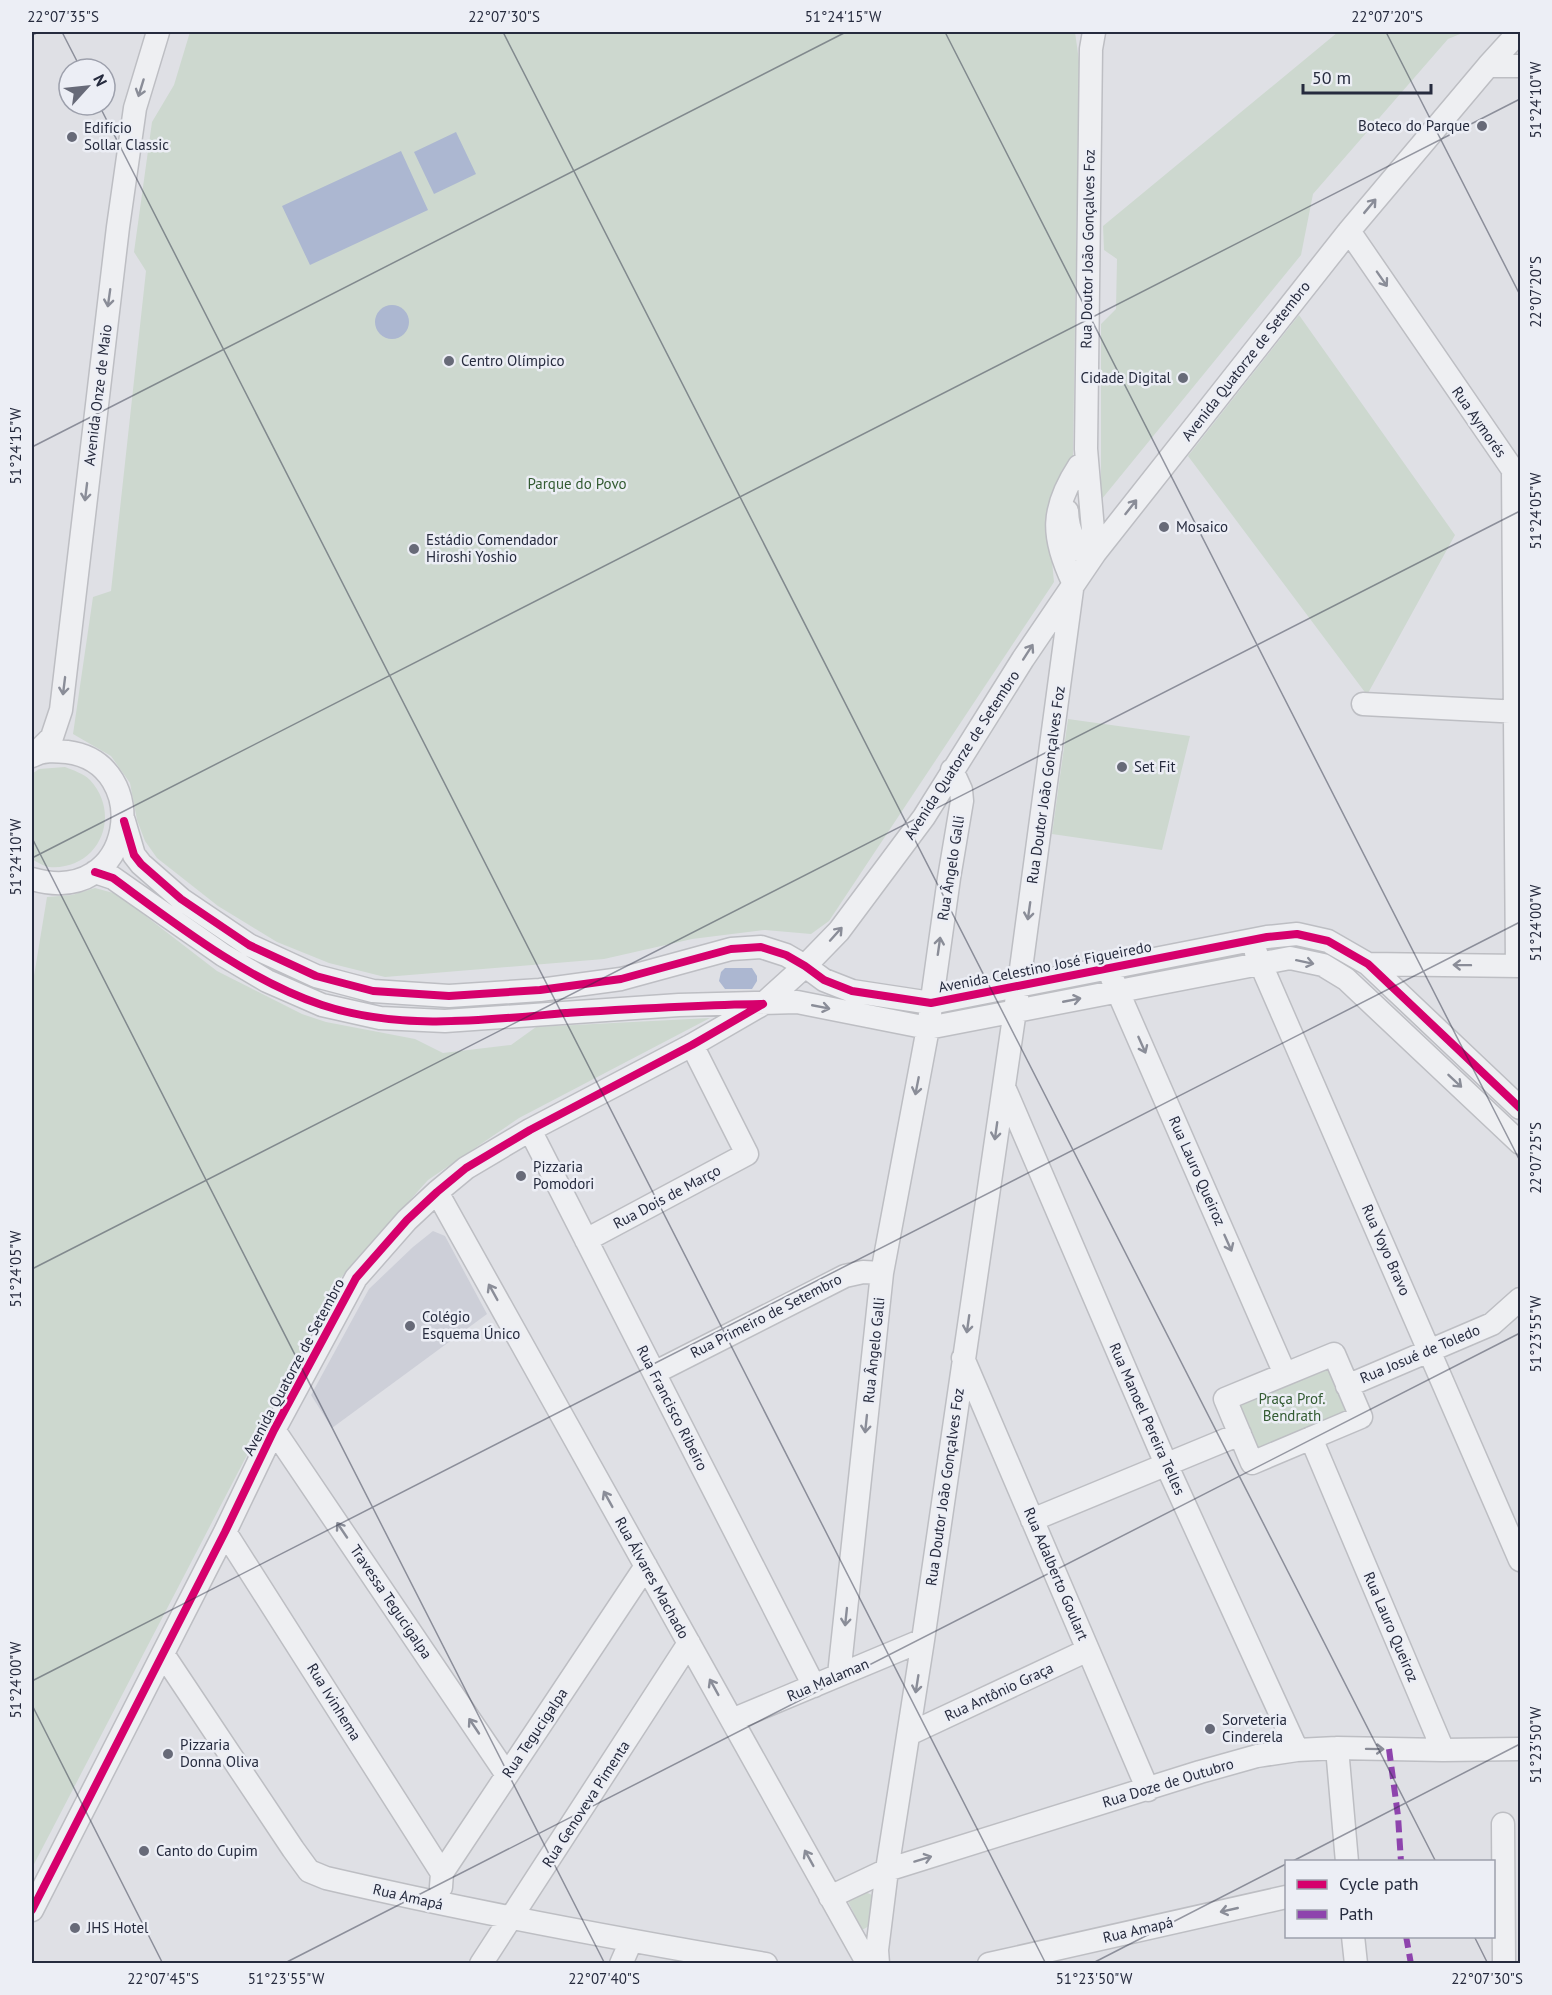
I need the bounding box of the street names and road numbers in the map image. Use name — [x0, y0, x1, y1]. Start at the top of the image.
street label: Rua Doutor João Gonçalves Foz — [1076, 149, 1099, 349]
street label: Avenida Quatorze de Setembro — [1177, 277, 1314, 444]
street label: Avenida Onze de Maio — [79, 323, 116, 467]
street label: Rua Aymorés — [1448, 383, 1511, 461]
street label: Avenida Quatorze de Setembro — [900, 667, 1023, 843]
street label: Rua Doutor João Gonçalves Foz — [1022, 685, 1069, 885]
street label: Rua Ângelo Galli — [933, 814, 968, 922]
street label: Avenida Celestino José Figueiredo — [937, 937, 1153, 997]
street label: Rua Lauro Queiroz — [1165, 1113, 1230, 1229]
street label: Rua Dois de Março — [610, 1160, 724, 1233]
street label: Rua Yoyo Bravo — [1358, 1201, 1415, 1298]
street label: Rua Primeiro de Setembro — [687, 1269, 845, 1362]
street label: Avenida Quatorze de Setembro — [239, 1275, 348, 1459]
street label: Rua Ângelo Galli — [858, 1296, 889, 1404]
street label: Rua Josué de Toledo — [1357, 1320, 1483, 1387]
street label: Rua Manoel Pereira Telles — [1105, 1340, 1190, 1498]
street label: Rua Francisco Ribeiro — [633, 1342, 712, 1474]
street label: Rua Doutor João Gonçalves Foz — [921, 1387, 968, 1587]
street label: Rua Adalberto Goulart — [1020, 1505, 1093, 1643]
street label: Rua Álvares Machado — [611, 1513, 694, 1642]
street label: Travessa Tegucigalpa — [346, 1541, 437, 1663]
street label: Rua Lauro Queiroz — [1360, 1569, 1423, 1685]
street label: Rua Malaman — [784, 1654, 872, 1705]
street label: Rua Antônio Graça — [941, 1658, 1056, 1725]
street label: Rua Ivinhema — [303, 1660, 366, 1744]
street label: Rua Tegucigalpa — [498, 1684, 572, 1781]
street label: Rua Genoveva Pimenta — [538, 1737, 634, 1871]
street label: Rua Doze de Outubro — [1100, 1753, 1236, 1812]
street label: Rua Amapá — [371, 1879, 445, 1914]
street label: Rua Amapá — [1101, 1912, 1175, 1947]

